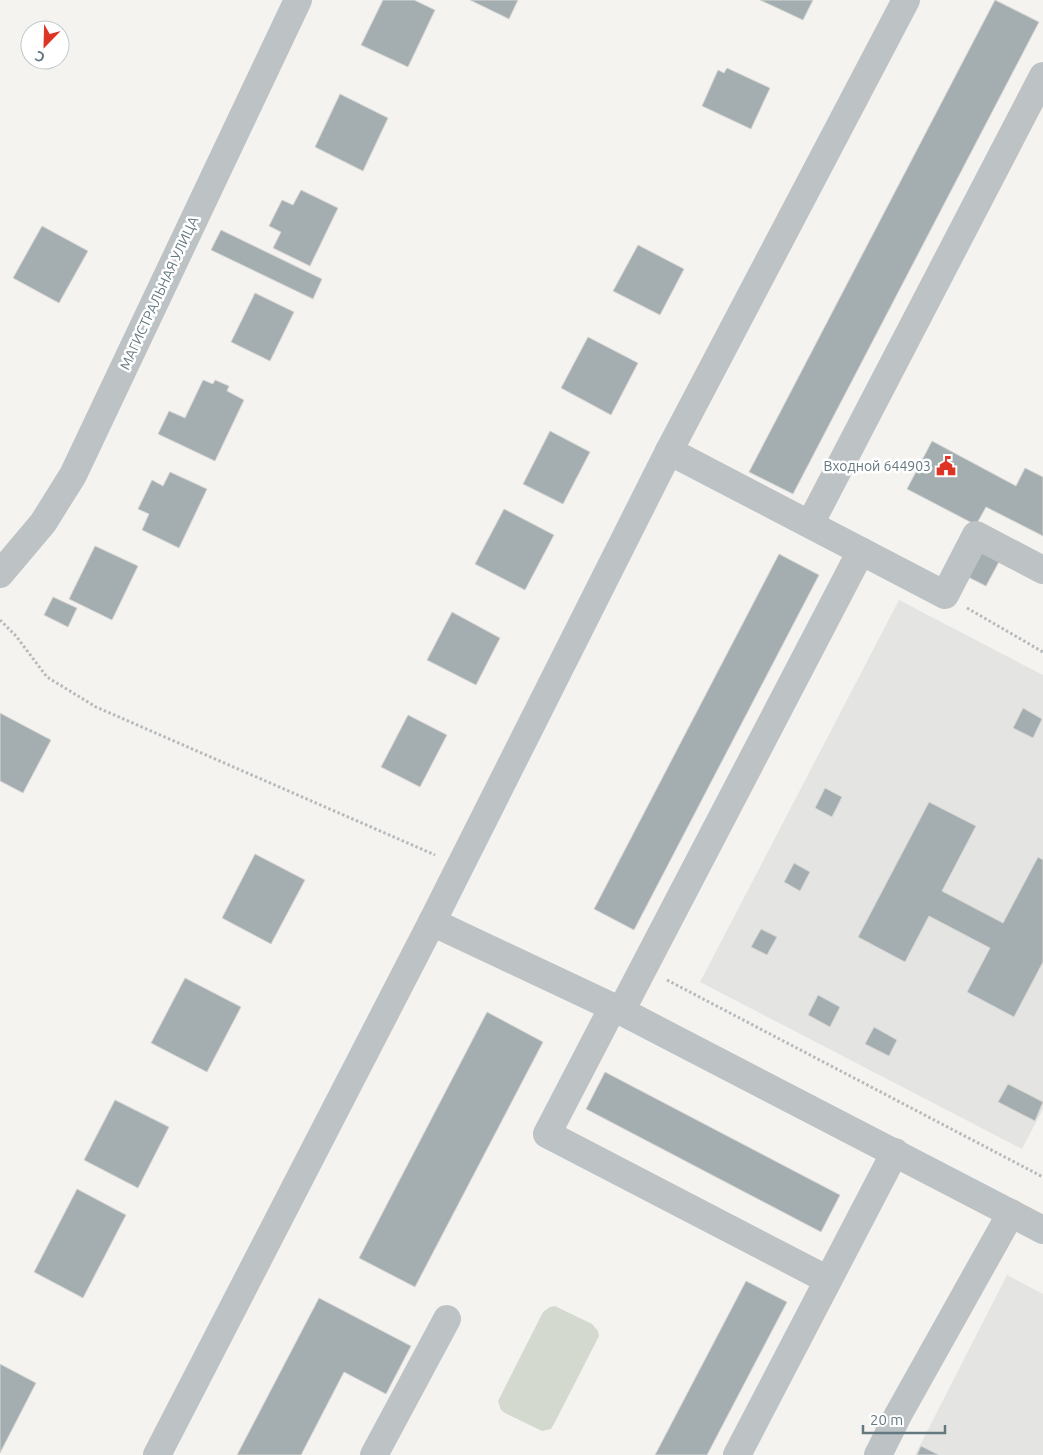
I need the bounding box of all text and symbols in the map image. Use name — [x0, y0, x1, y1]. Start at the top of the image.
north arrow — [20, 20, 70, 70]
text: С — [33, 48, 47, 66]
street label: МАГИСТРАЛЬНАЯ УЛИЦА — [116, 214, 202, 372]
public building icon: Входной 644903 — [935, 455, 957, 477]
place label: Входной 644903 — [824, 458, 931, 474]
scale bar — [863, 1402, 946, 1434]
text: 20 m — [870, 1411, 903, 1428]

